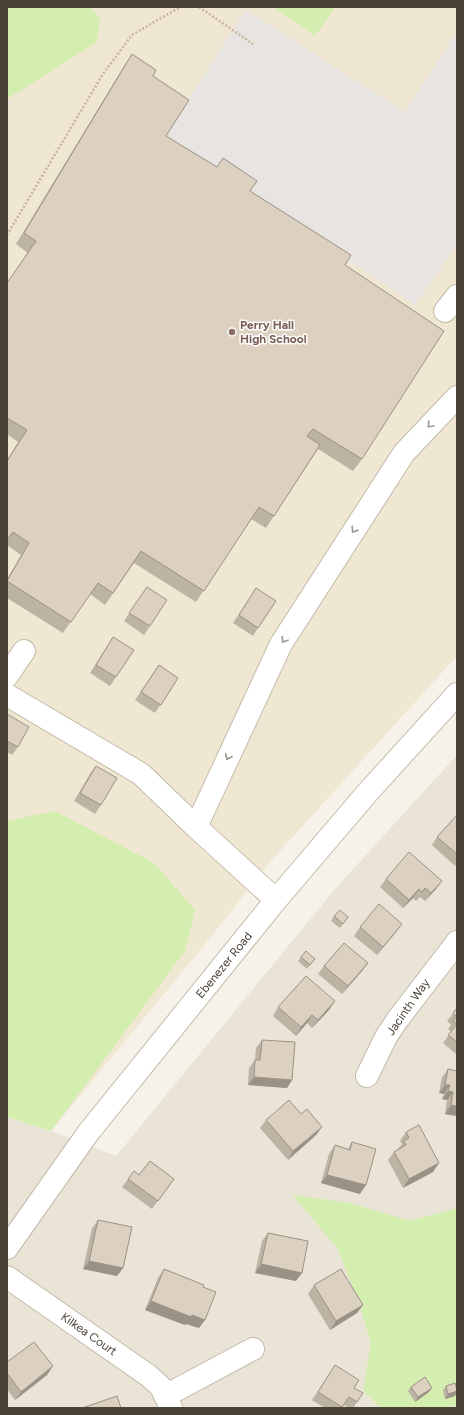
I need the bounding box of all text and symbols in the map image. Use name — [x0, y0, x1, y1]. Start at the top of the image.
place label: Perry Hall High School — [240, 318, 307, 346]
marker: Perry Hall High School — [227, 327, 237, 337]
one-way arrow — [427, 420, 435, 428]
one-way arrow — [351, 526, 359, 533]
one-way arrow — [281, 636, 288, 643]
one-way arrow — [225, 753, 233, 760]
street label: Ebenezer Road — [193, 929, 255, 1001]
street label: Jacinth Way — [383, 975, 433, 1038]
street label: Kilkea Court — [58, 1310, 120, 1359]

